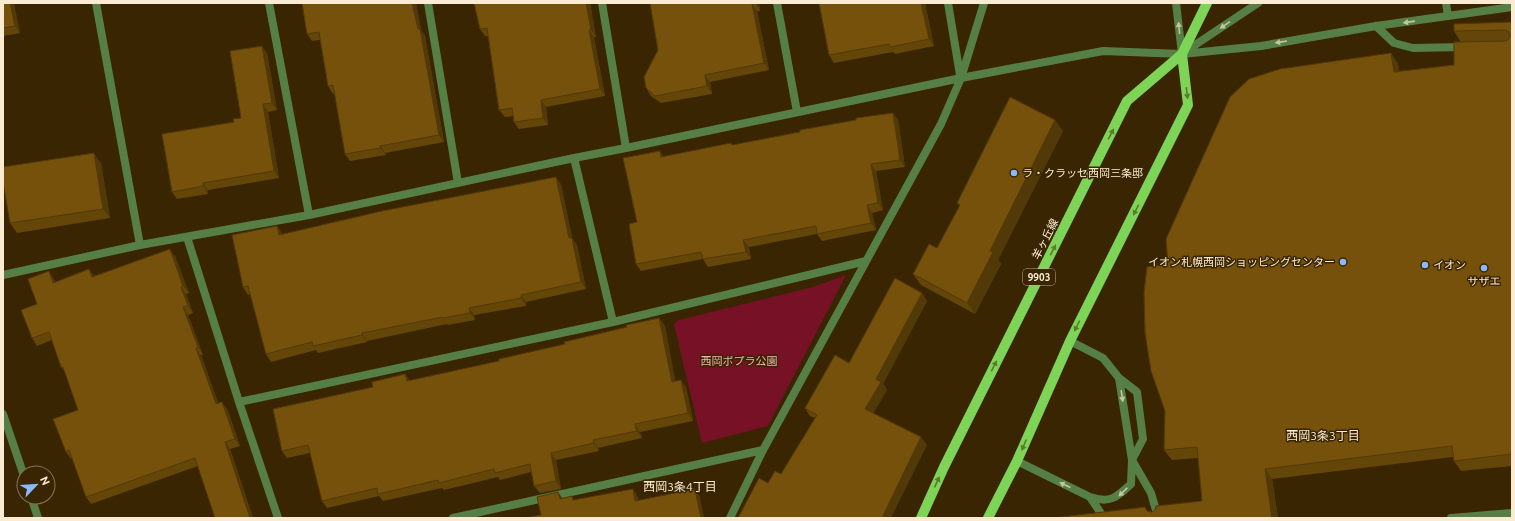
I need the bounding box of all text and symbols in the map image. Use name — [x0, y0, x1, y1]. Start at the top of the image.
one-way arrow — [1403, 19, 1415, 25]
one-way arrow — [1220, 21, 1230, 29]
one-way arrow — [1176, 22, 1182, 34]
one-way arrow — [1275, 39, 1287, 45]
one-way arrow — [1183, 86, 1190, 99]
one-way arrow — [1108, 128, 1114, 139]
place label: ラ・クラッセ西岡三条邸 — [1022, 167, 1143, 179]
marker: ラ・クラッセ西岡三条邸 — [1009, 168, 1019, 178]
one-way arrow — [1132, 204, 1139, 216]
street label: 羊ヶ丘線 — [1030, 217, 1060, 261]
one-way arrow — [1050, 244, 1056, 256]
place label: イオン札幌西岡ショッピングセンター — [1148, 256, 1335, 268]
marker: イオン札幌西岡ショッピングセンター — [1338, 257, 1348, 267]
place label: イオン — [1433, 259, 1466, 271]
marker: イオン — [1420, 260, 1430, 270]
marker: サザエ — [1479, 263, 1489, 273]
road number: 9903 — [1023, 269, 1055, 285]
place label: サザエ — [1468, 275, 1501, 287]
one-way arrow — [1074, 321, 1081, 332]
park label: 西岡ポプラ公園 — [701, 355, 778, 367]
one-way arrow — [991, 360, 997, 372]
one-way arrow — [1119, 390, 1125, 402]
district label: 西岡3条3丁目 — [1286, 429, 1360, 442]
one-way arrow — [1020, 439, 1026, 451]
north arrow — [16, 465, 56, 505]
text: N — [38, 475, 52, 487]
one-way arrow — [934, 476, 940, 488]
district label: 西岡3条4丁目 — [643, 480, 717, 493]
one-way arrow — [1059, 482, 1071, 488]
one-way arrow — [1118, 487, 1128, 497]

